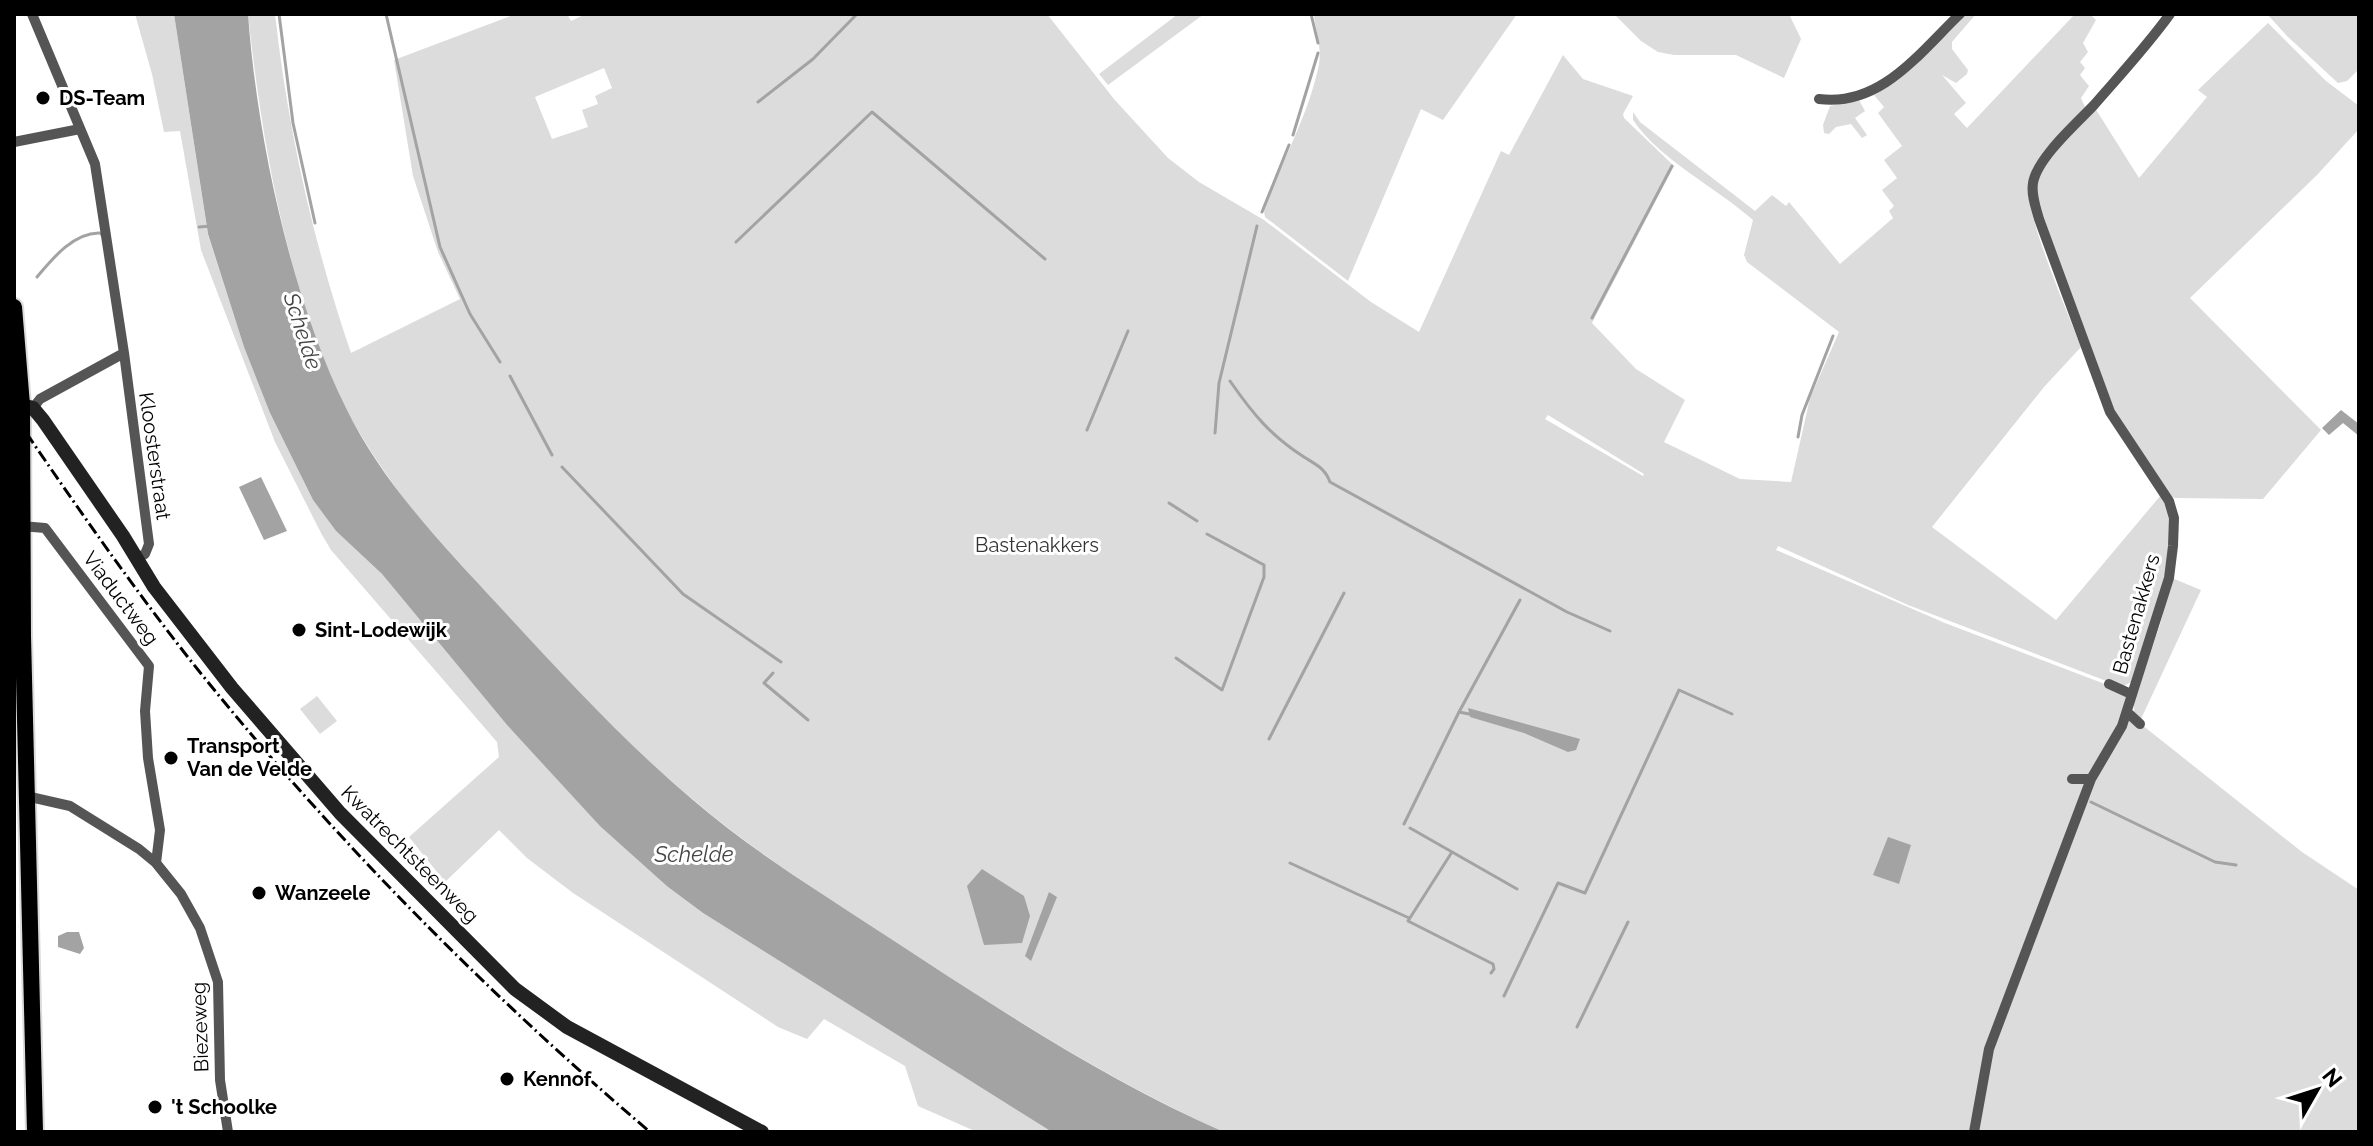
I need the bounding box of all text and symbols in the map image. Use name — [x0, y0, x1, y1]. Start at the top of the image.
place label: DS-Team — [59, 86, 145, 110]
marker: DS-Team — [34, 89, 52, 107]
water label: Schelde — [278, 288, 328, 373]
street label: Kloosterstraat — [134, 391, 176, 522]
park label: Bastenakkers — [975, 533, 1099, 557]
street label: Viaductweg — [78, 547, 164, 649]
street label: Bastenakkers — [2107, 551, 2165, 677]
place label: Sint-Lodewijk — [315, 618, 448, 642]
marker: Sint-Lodewijk — [290, 621, 308, 639]
place label: Transport Van de Velde — [187, 734, 312, 781]
marker: Transport Van de Velde — [162, 749, 180, 767]
street label: Kwatrechtsteenweg — [336, 780, 484, 928]
water label: Schelde — [653, 841, 734, 867]
place label: Wanzeele — [275, 881, 370, 905]
marker: Wanzeele — [250, 884, 268, 902]
street label: Biezeweg — [186, 981, 214, 1073]
north arrow — [2277, 1050, 2357, 1130]
text: N — [2317, 1063, 2348, 1092]
place label: Kennof — [523, 1067, 592, 1091]
marker: Kennof — [498, 1070, 516, 1088]
place label: 't Schoolke — [171, 1095, 277, 1119]
marker: 't Schoolke — [146, 1098, 164, 1116]

